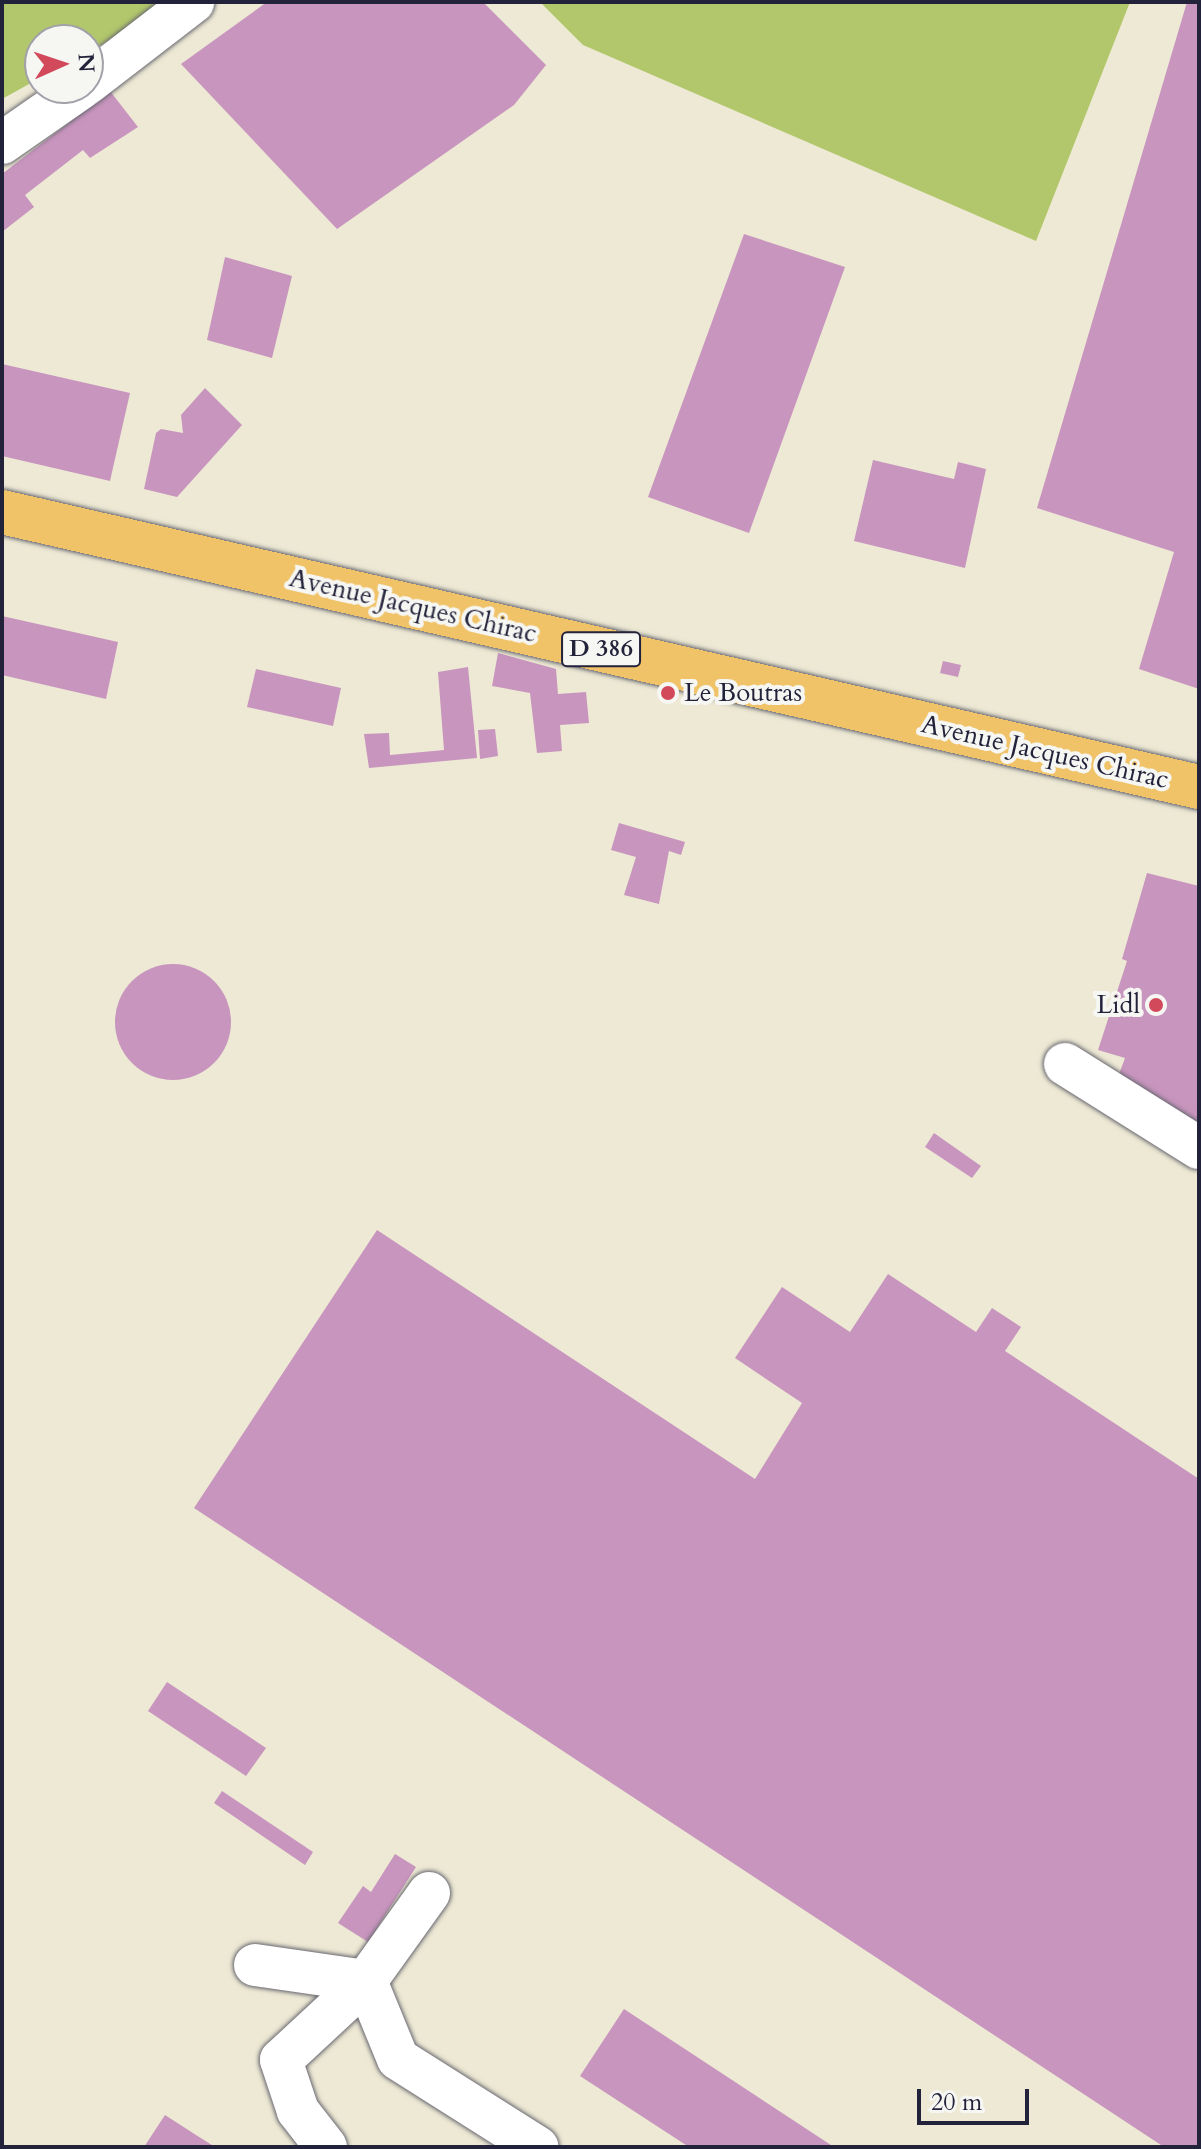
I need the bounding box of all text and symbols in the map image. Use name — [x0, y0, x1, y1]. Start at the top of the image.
north arrow — [24, 24, 104, 104]
text: N — [70, 53, 101, 73]
street label: Avenue Jacques Chirac — [286, 562, 540, 650]
road number: D 386 — [561, 629, 641, 669]
place label: Le Boutras — [684, 677, 802, 709]
marker: Le Boutras — [659, 684, 677, 702]
street label: Avenue Jacques Chirac — [918, 708, 1172, 796]
place label: Lidl — [1097, 989, 1140, 1021]
marker: Lidl — [1147, 996, 1165, 1014]
scale bar — [921, 2073, 1033, 2123]
text: 20 m — [931, 2086, 982, 2119]

